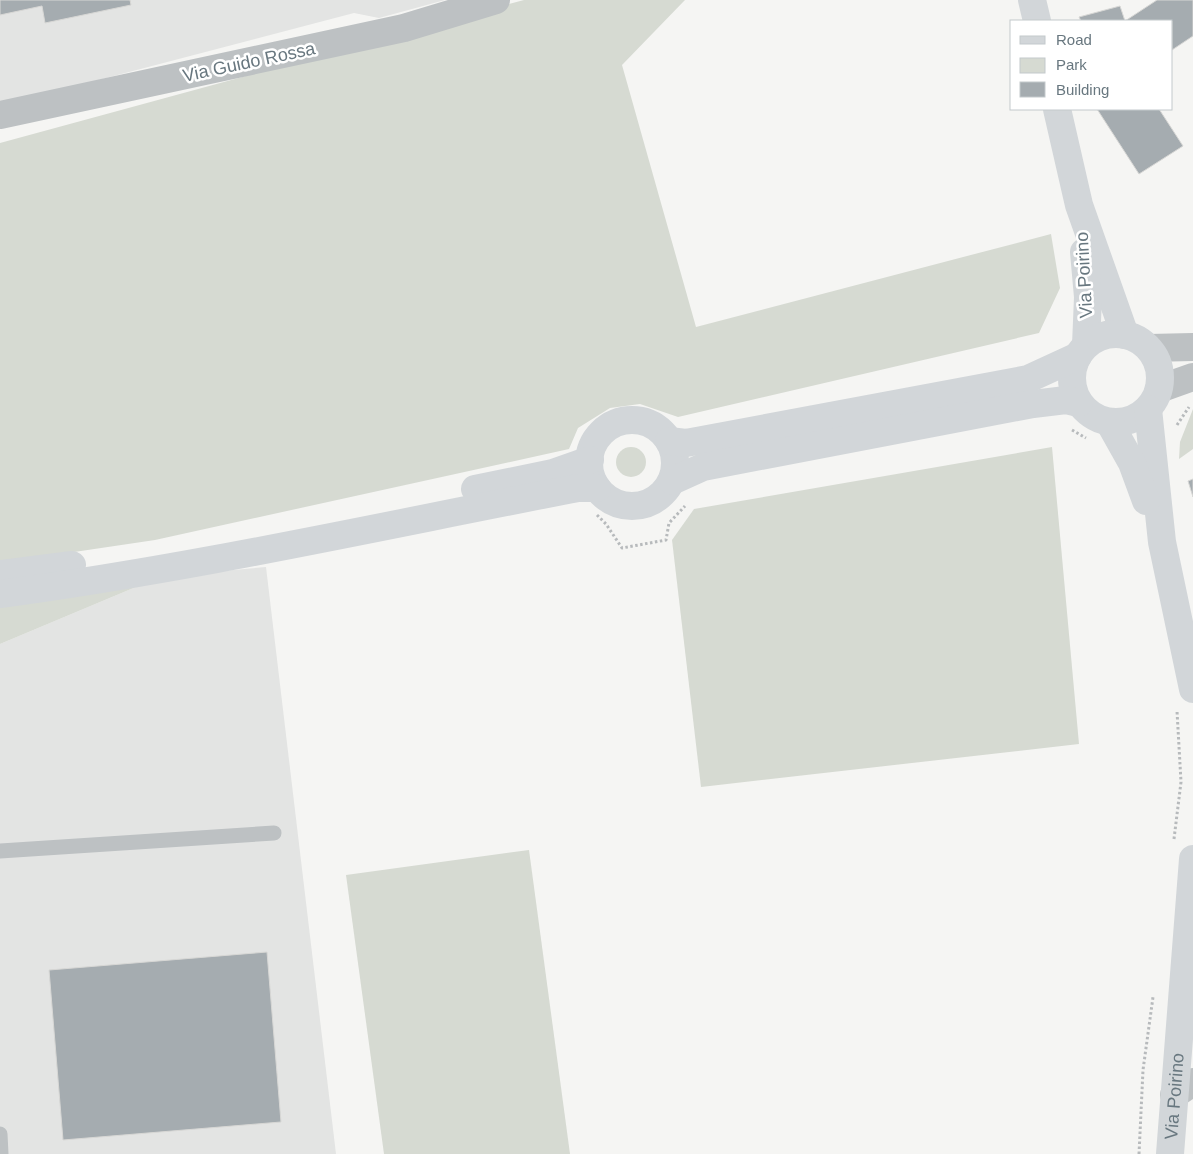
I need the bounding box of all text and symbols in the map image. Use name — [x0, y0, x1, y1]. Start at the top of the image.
legend — [1010, 20, 1173, 110]
text: Road — [1056, 31, 1092, 48]
street label: Via Guido Rossa — [181, 38, 318, 86]
text: Park — [1056, 56, 1087, 73]
text: Building — [1056, 81, 1109, 98]
street label: Via Poirino — [1072, 231, 1096, 319]
street label: Via Poirino — [1161, 1052, 1188, 1140]

